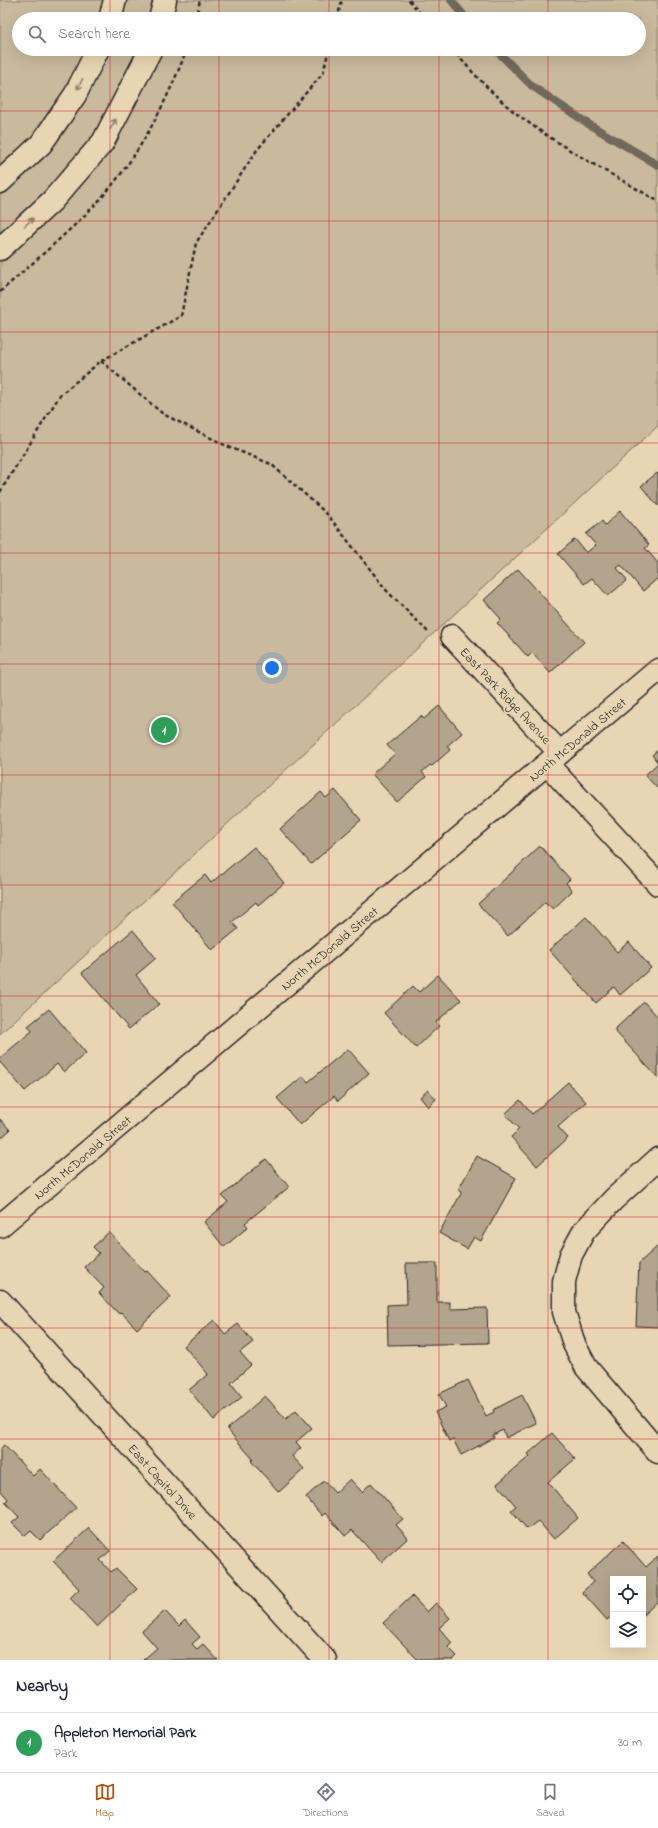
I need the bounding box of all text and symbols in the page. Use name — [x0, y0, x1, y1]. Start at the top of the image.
search box — [12, 12, 646, 56]
icon: search — [26, 23, 48, 45]
text: Search here — [58, 23, 130, 45]
one-way arrow — [76, 77, 84, 89]
one-way arrow — [110, 118, 117, 130]
one-way arrow — [24, 218, 34, 227]
street label: East Park Ridge Avenue — [454, 643, 555, 750]
your location — [262, 658, 282, 678]
street label: North McDonald Street — [525, 693, 631, 787]
pin: 1 — [151, 715, 177, 745]
street label: North McDonald Street — [277, 902, 383, 996]
street label: North McDonald Street — [30, 1111, 136, 1205]
street label: East Capitol Drive — [123, 1440, 201, 1524]
map controls — [610, 1576, 646, 1648]
button: locate — [610, 1576, 646, 1612]
button: layers — [610, 1612, 646, 1648]
text: Nearby — [16, 1674, 68, 1699]
text: Appleton Memorial Park — [54, 1722, 196, 1744]
text: 1 — [27, 1733, 31, 1752]
text: 30 m — [618, 1733, 642, 1752]
text: Park — [54, 1744, 78, 1763]
tab: Map — [94, 1781, 116, 1821]
tab: Directions — [303, 1781, 348, 1821]
tab: Saved — [536, 1781, 564, 1821]

